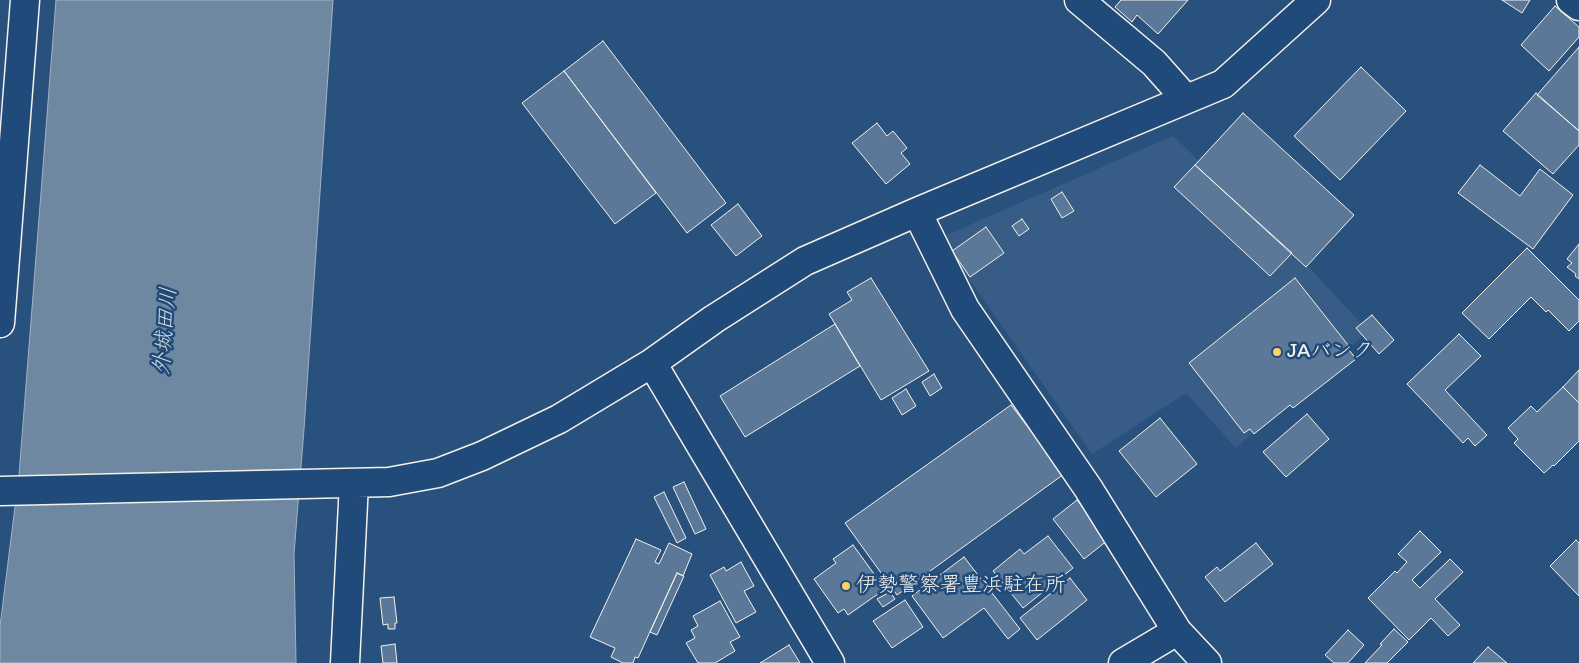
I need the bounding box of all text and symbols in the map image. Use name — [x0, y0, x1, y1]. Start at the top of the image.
water label: 外城田川 — [149, 286, 183, 376]
place label: JAバンク — [1287, 339, 1373, 365]
marker: JAバンク — [1271, 346, 1283, 358]
place label: 伊勢警察署豊浜駐在所 — [856, 573, 1066, 599]
marker: 伊勢警察署豊浜駐在所 — [840, 580, 852, 592]

